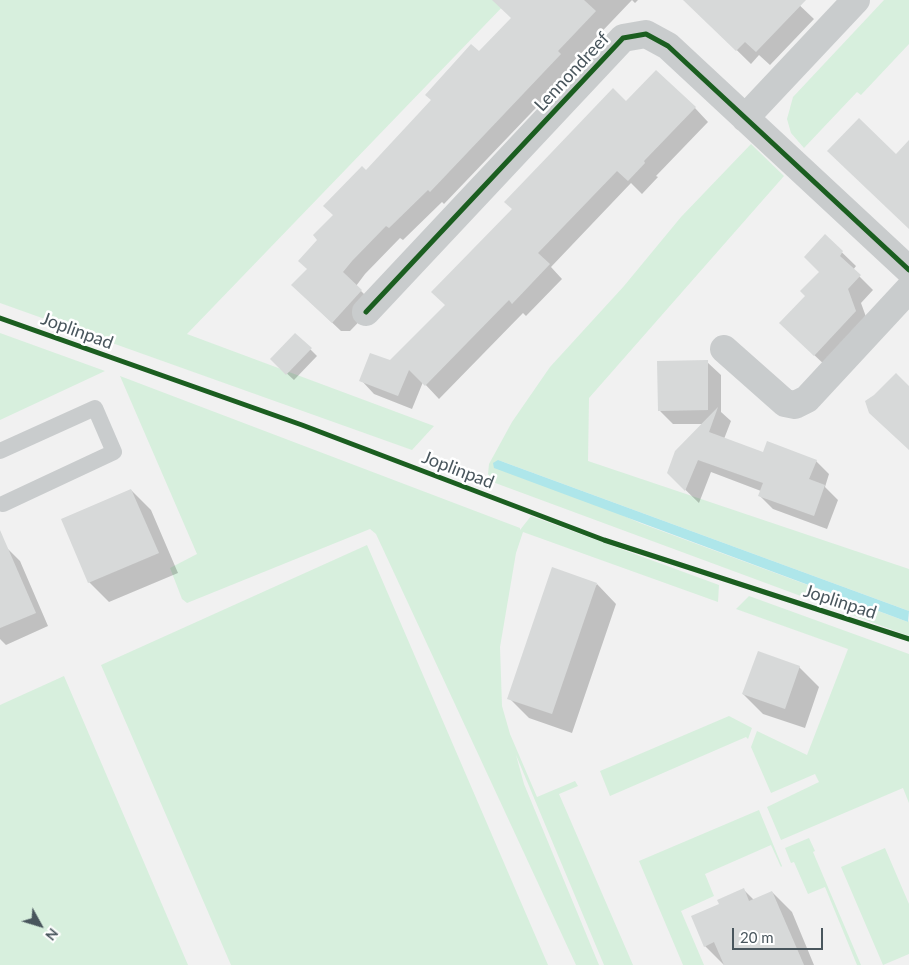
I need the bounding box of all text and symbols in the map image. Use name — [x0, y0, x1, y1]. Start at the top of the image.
street label: Lennondreef — [530, 28, 614, 116]
street label: Joplinpad — [38, 308, 116, 354]
street label: Joplinpad — [419, 446, 497, 494]
street label: Joplinpad — [801, 580, 879, 624]
north arrow — [15, 900, 65, 950]
scale bar — [734, 918, 825, 950]
text: N — [42, 925, 62, 944]
text: 20 m — [740, 928, 774, 946]

